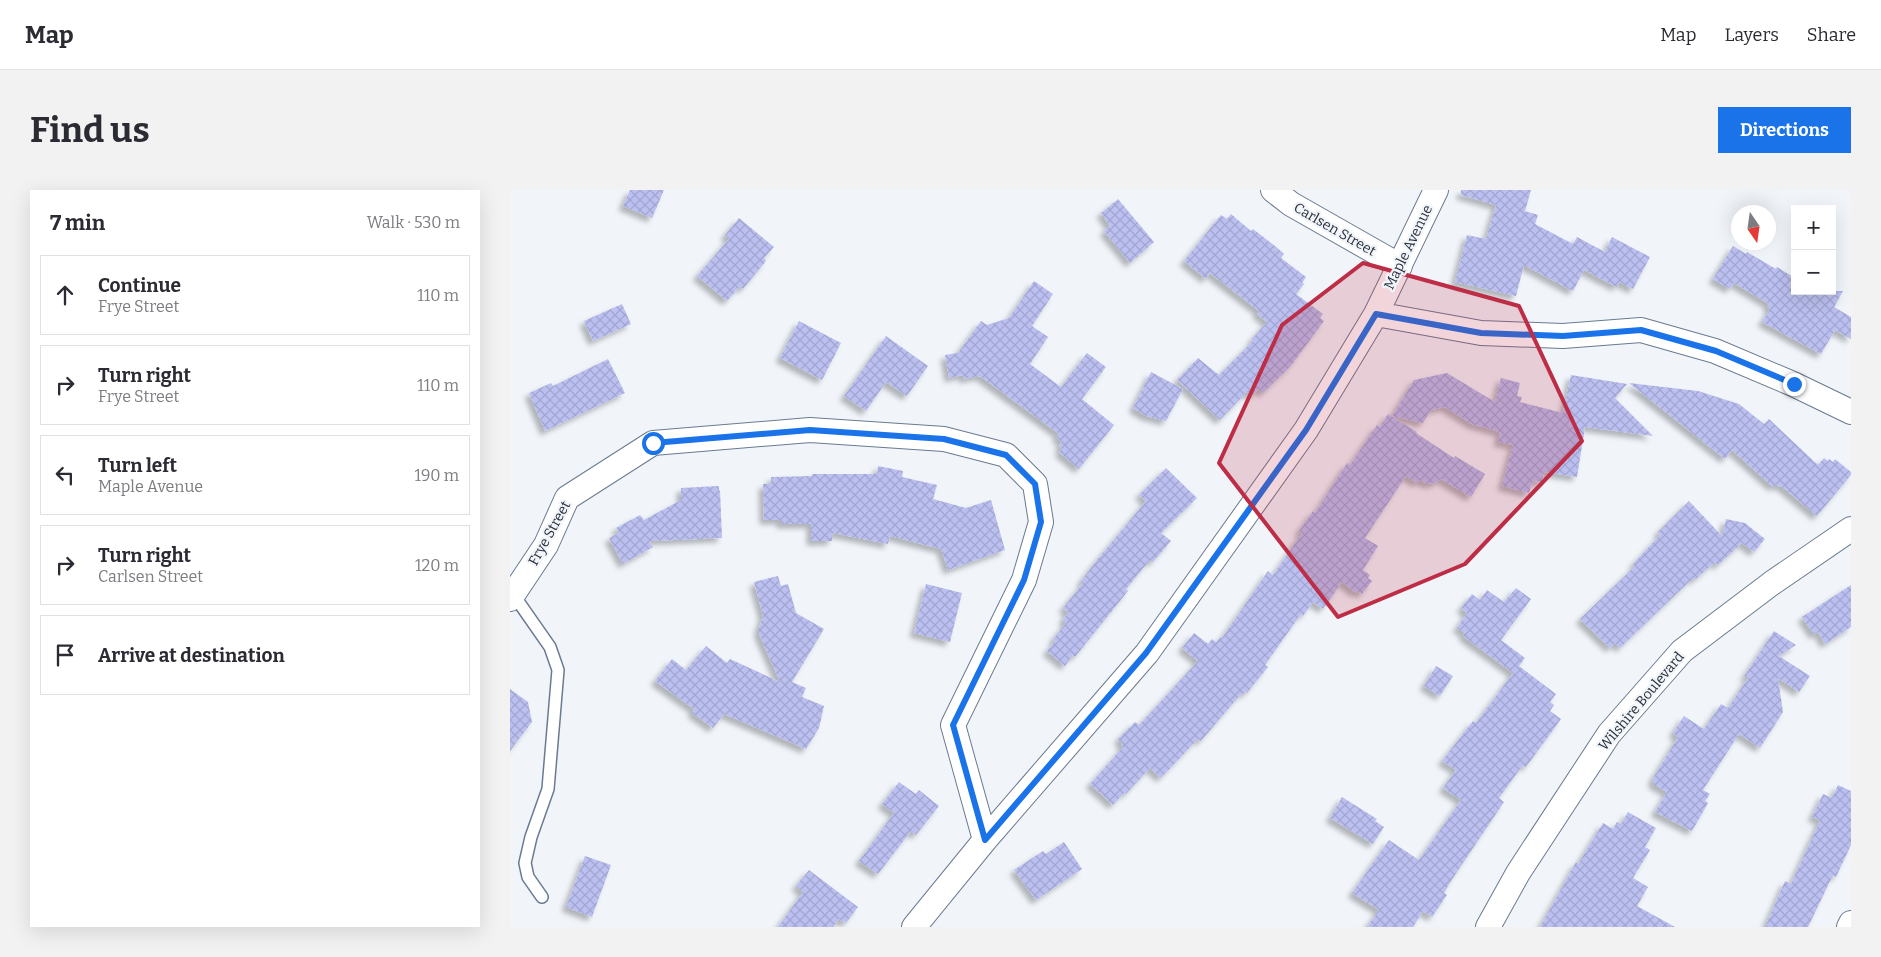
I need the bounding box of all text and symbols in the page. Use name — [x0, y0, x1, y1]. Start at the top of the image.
text: Map — [25, 21, 74, 49]
text: Map — [1660, 24, 1696, 46]
text: Layers — [1724, 24, 1779, 46]
text: Share — [1807, 24, 1856, 46]
button: Directions — [1718, 107, 1851, 153]
text: Find us — [30, 109, 150, 151]
street label: Carlsen Street — [1291, 199, 1379, 260]
street label: Maple Avenue — [1381, 202, 1436, 292]
north arrow — [1731, 205, 1776, 250]
map controls — [1791, 205, 1836, 295]
button: + — [1791, 205, 1836, 250]
text: 7 min — [50, 210, 105, 236]
text: Walk · 530 m — [367, 213, 460, 232]
button: − — [1791, 250, 1836, 295]
text: Continue — [98, 274, 181, 297]
icon: ahead — [51, 281, 79, 309]
text: 110 m — [417, 286, 459, 305]
text: Frye Street — [98, 297, 179, 316]
text: Turn right — [98, 364, 191, 387]
icon: right — [51, 371, 79, 399]
route end — [1783, 373, 1806, 396]
text: 110 m — [417, 376, 459, 395]
text: Frye Street — [98, 387, 179, 406]
route start — [642, 432, 665, 455]
text: Turn left — [98, 454, 177, 477]
icon: left — [51, 461, 79, 489]
text: 190 m — [414, 466, 459, 485]
text: Maple Avenue — [98, 477, 203, 496]
street label: Frye Street — [525, 498, 574, 568]
text: Turn right — [98, 544, 191, 567]
icon: right — [51, 551, 79, 579]
text: 120 m — [415, 556, 459, 575]
text: Carlsen Street — [98, 567, 203, 586]
icon: arrive — [51, 641, 79, 669]
text: Arrive at destination — [98, 644, 285, 667]
street label: Wilshire Boulevard — [1595, 648, 1688, 754]

